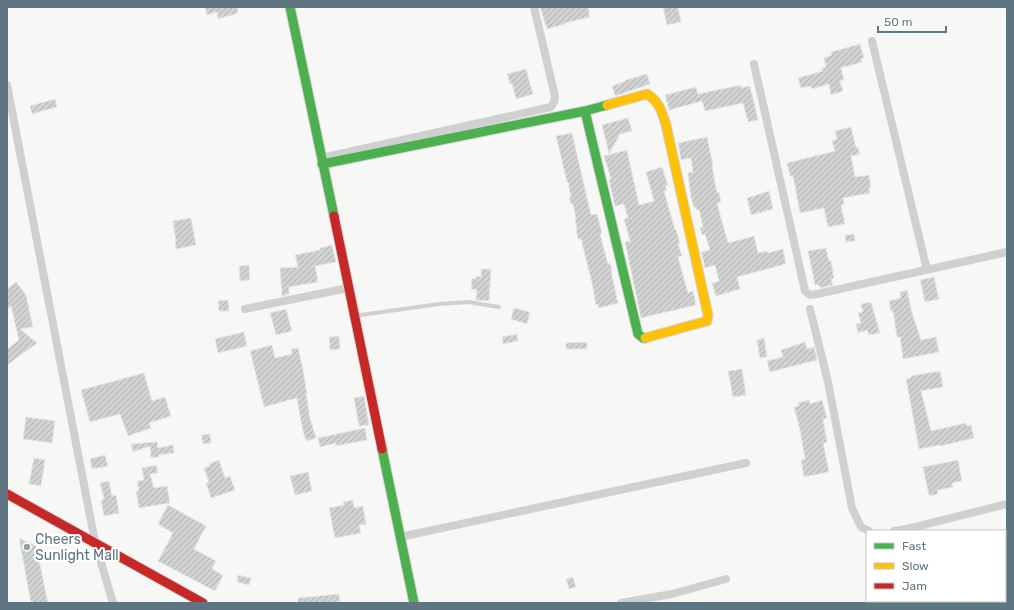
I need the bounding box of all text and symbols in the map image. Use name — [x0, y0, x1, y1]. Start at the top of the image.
scale bar — [878, 8, 946, 34]
text: 50 m — [884, 15, 912, 29]
legend — [866, 530, 1006, 602]
place label: Cheers Sunlight Mall — [35, 531, 119, 564]
text: Fast — [902, 539, 926, 553]
marker: Cheers Sunlight Mall — [22, 542, 32, 552]
text: Slow — [902, 559, 929, 573]
text: Jam — [902, 579, 927, 593]

